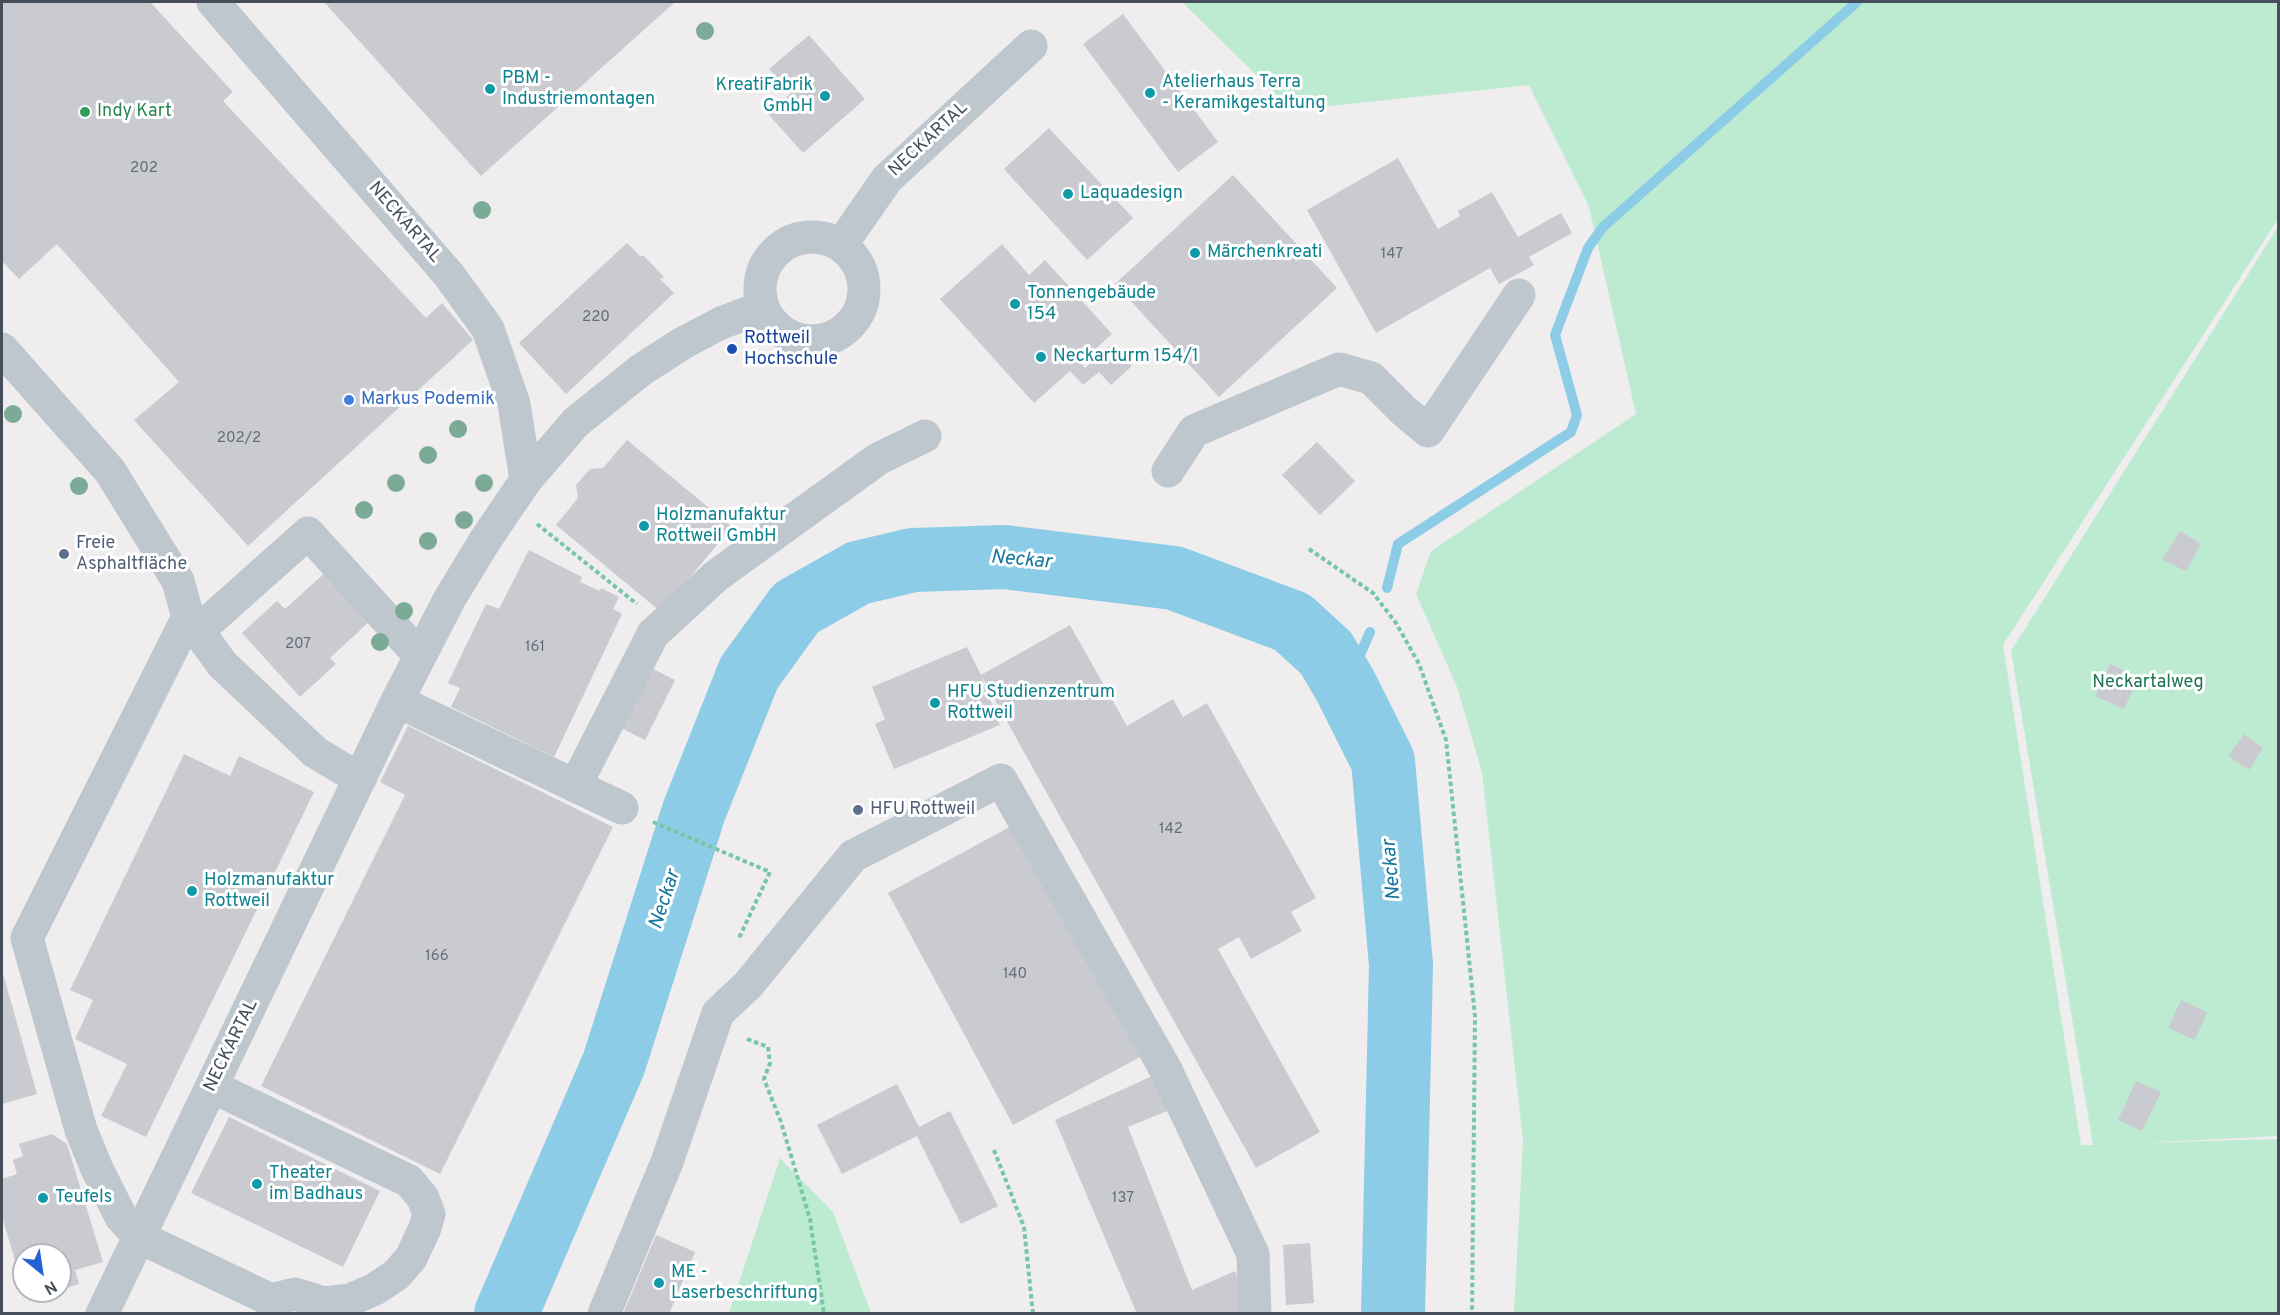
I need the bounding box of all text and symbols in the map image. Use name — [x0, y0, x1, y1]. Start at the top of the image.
place label: PBM - Industriemontagen — [502, 68, 655, 110]
place label: Atelierhaus Terra - Keramikgestaltung — [1162, 72, 1326, 115]
place label: KreatiFabrik GmbH — [716, 75, 813, 118]
marker: PBM - Industriemontagen — [483, 82, 497, 96]
marker: Atelierhaus Terra - Keramikgestaltung — [1143, 86, 1157, 100]
marker: KreatiFabrik GmbH — [818, 89, 832, 103]
street label: NECKARTAL — [885, 98, 973, 182]
place label: Indy Kart — [97, 101, 172, 123]
marker: Indy Kart — [78, 105, 92, 119]
house number: 202 — [130, 160, 158, 178]
street label: NECKARTAL — [363, 178, 445, 268]
place label: Laquadesign — [1080, 183, 1183, 205]
marker: Laquadesign — [1061, 187, 1075, 201]
place label: Märchenkreati — [1207, 242, 1322, 264]
marker: Märchenkreati — [1188, 246, 1202, 260]
house number: 147 — [1381, 246, 1403, 264]
place label: Tonnengebäude 154 — [1027, 283, 1156, 326]
marker: Tonnengebäude 154 — [1008, 297, 1022, 311]
house number: 220 — [582, 309, 610, 327]
place label: Rottweil Hochschule — [744, 328, 838, 370]
marker: Rottweil Hochschule — [725, 342, 739, 356]
place label: Neckarturm 154/1 — [1053, 346, 1199, 368]
marker: Neckarturm 154/1 — [1034, 350, 1048, 364]
place label: Markus Podemik — [361, 389, 495, 411]
marker: Markus Podemik — [342, 393, 356, 407]
house number: 202/2 — [217, 430, 261, 448]
place label: Holzmanufaktur Rottweil GmbH — [656, 505, 786, 548]
marker: Holzmanufaktur Rottweil GmbH — [637, 519, 651, 533]
place label: Freie Asphaltfläche — [76, 533, 187, 576]
water label: Neckar — [989, 546, 1053, 576]
marker: Freie Asphaltfläche — [57, 547, 71, 561]
house number: 207 — [285, 636, 311, 654]
house number: 161 — [525, 639, 545, 657]
park label: Neckartalweg — [2092, 672, 2204, 694]
place label: HFU Studienzentrum Rottweil — [947, 682, 1115, 724]
marker: HFU Studienzentrum Rottweil — [928, 696, 942, 710]
place label: HFU Rottweil — [870, 799, 975, 821]
marker: HFU Rottweil — [851, 803, 865, 817]
house number: 142 — [1159, 821, 1183, 839]
water label: Neckar — [1378, 838, 1408, 902]
water label: Neckar — [645, 867, 687, 933]
place label: Holzmanufaktur Rottweil — [204, 870, 334, 912]
marker: Holzmanufaktur Rottweil — [185, 884, 199, 898]
house number: 166 — [425, 948, 449, 966]
house number: 140 — [1003, 966, 1027, 984]
street label: NECKARTAL — [200, 996, 264, 1096]
place label: Theater im Badhaus — [269, 1163, 363, 1206]
marker: Theater im Badhaus — [250, 1177, 264, 1191]
place label: Teufels — [55, 1187, 112, 1209]
house number: 137 — [1112, 1190, 1134, 1208]
marker: Teufels — [36, 1191, 50, 1205]
north arrow — [12, 1243, 72, 1303]
place label: ME - Laserbeschriftung — [671, 1262, 818, 1304]
text: N — [40, 1275, 60, 1298]
marker: ME - Laserbeschriftung — [652, 1276, 666, 1290]

